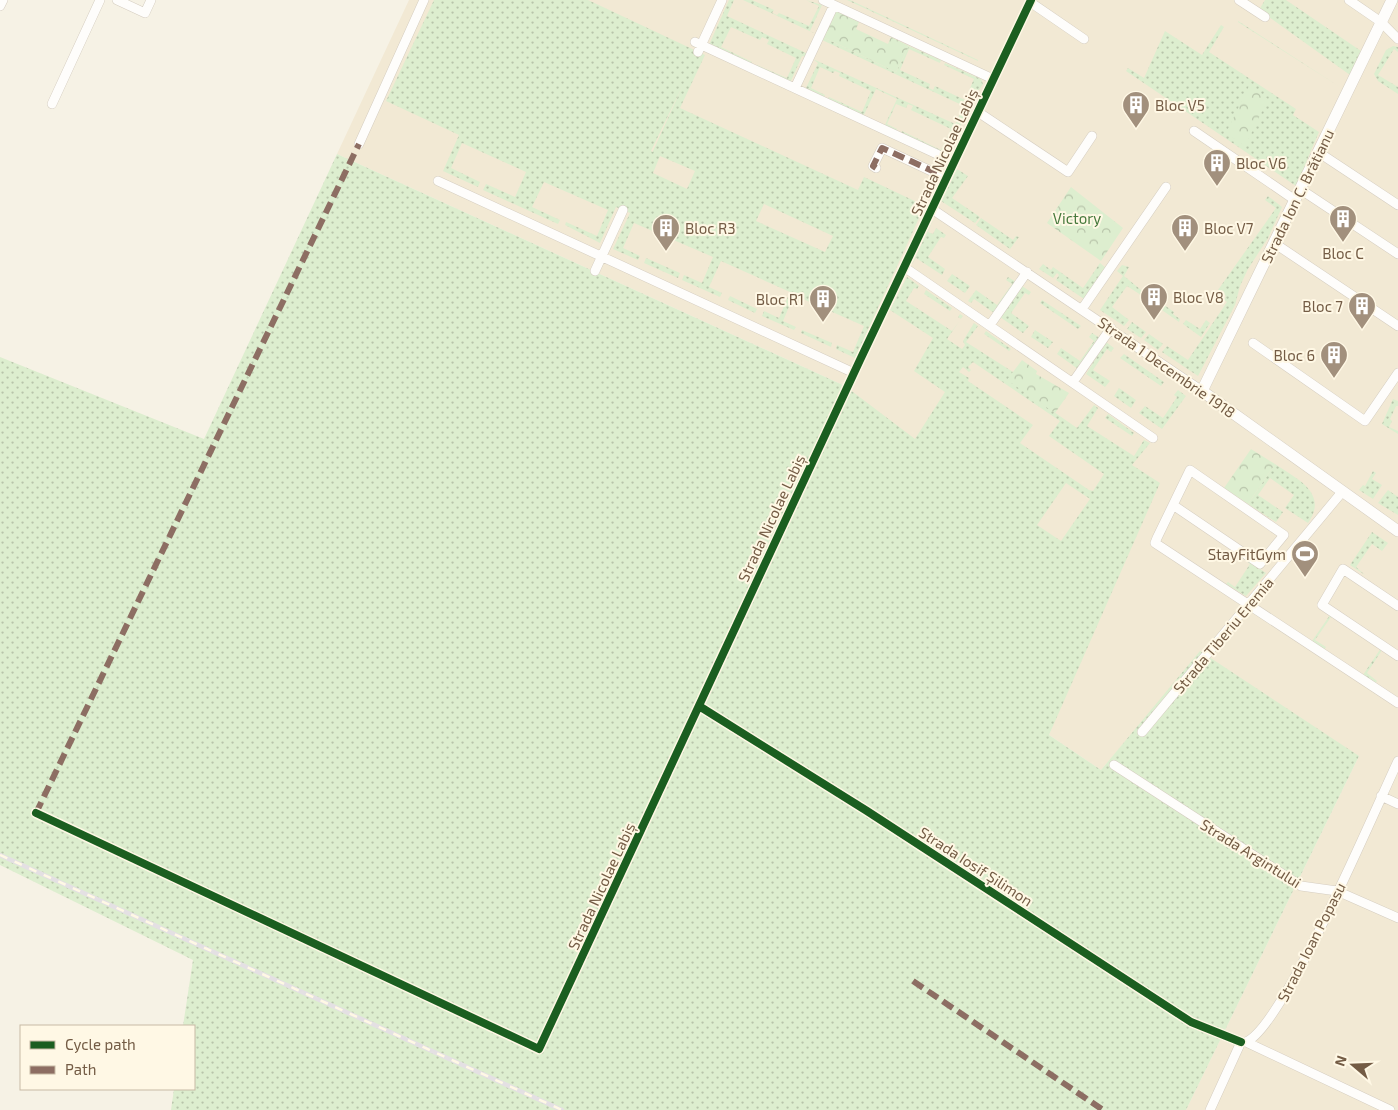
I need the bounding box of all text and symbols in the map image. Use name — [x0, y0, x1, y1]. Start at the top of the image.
street label: Strada Nicolae Labiș — [907, 85, 983, 219]
building icon: Bloc V5 — [1121, 90, 1151, 129]
place label: Bloc V5 — [1155, 96, 1205, 114]
street label: Strada Ion C. Brătianu — [1257, 126, 1337, 266]
building icon: Bloc V6 — [1202, 148, 1232, 187]
place label: Bloc V6 — [1236, 154, 1286, 172]
building icon: Bloc C — [1328, 204, 1358, 243]
park label: Victory — [1053, 209, 1101, 227]
building icon: Bloc R3 — [651, 213, 681, 252]
building icon: Bloc V7 — [1170, 213, 1200, 252]
place label: Bloc R3 — [685, 219, 736, 237]
place label: Bloc V7 — [1204, 219, 1254, 237]
place label: Bloc C — [1322, 244, 1364, 262]
building icon: Bloc V8 — [1139, 282, 1169, 321]
building icon: Bloc R1 — [808, 284, 838, 323]
place label: Bloc V8 — [1173, 288, 1224, 306]
place label: Bloc R1 — [756, 290, 804, 308]
building icon: Bloc 7 — [1347, 291, 1377, 330]
place label: Bloc 7 — [1302, 297, 1343, 315]
street label: Strada 1 Decembrie 1918 — [1095, 313, 1239, 421]
building icon: Bloc 6 — [1319, 340, 1349, 379]
place label: Bloc 6 — [1273, 346, 1315, 364]
street label: Strada Nicolae Labiș — [734, 451, 810, 585]
sports icon: StayFitGym — [1290, 539, 1320, 578]
place label: StayFitGym — [1208, 545, 1286, 563]
street label: Strada Tiberiu Eremia — [1169, 573, 1277, 697]
street label: Strada Argintului — [1197, 815, 1305, 891]
street label: Strada Nicolae Labiș — [564, 819, 640, 953]
street label: Strada Iosif Șilimon — [915, 823, 1036, 911]
street label: Strada Ioan Popasu — [1273, 879, 1349, 1005]
legend — [20, 1025, 195, 1090]
text: Cycle path — [65, 1035, 136, 1053]
north arrow — [1328, 1040, 1378, 1090]
text: N — [1331, 1053, 1350, 1068]
text: Path — [65, 1060, 96, 1078]

